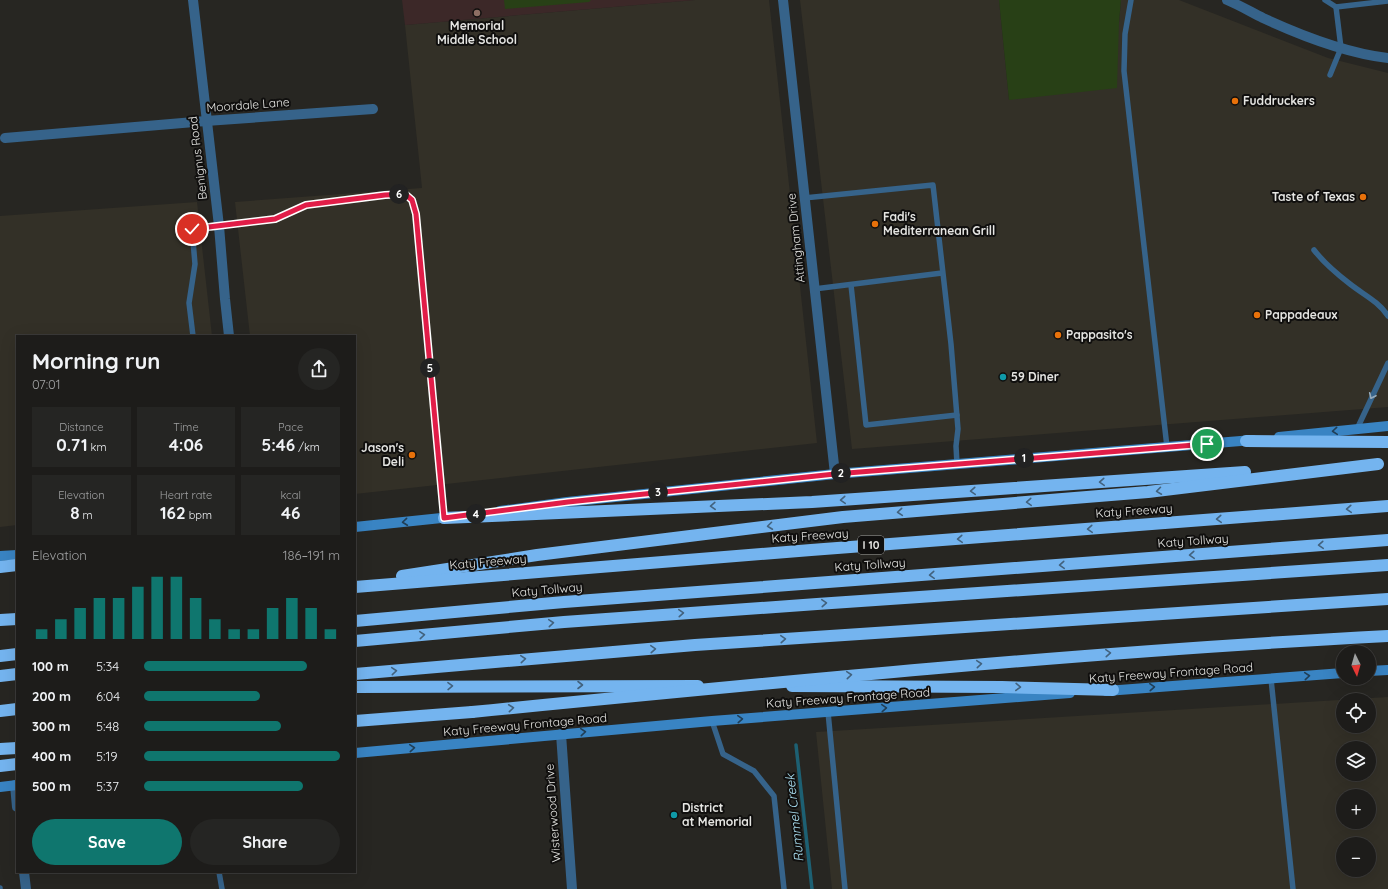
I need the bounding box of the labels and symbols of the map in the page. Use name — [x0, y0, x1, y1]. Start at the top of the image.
marker: Memorial Middle School — [472, 8, 482, 18]
place label: Memorial Middle School — [437, 18, 517, 47]
place label: Fuddruckers — [1243, 93, 1315, 108]
street label: Moordale Lane — [206, 94, 290, 115]
marker: Fuddruckers — [1230, 96, 1240, 106]
street label: Benignus Road — [185, 115, 210, 201]
pin: 6 — [389, 184, 409, 204]
place label: Taste of Texas — [1272, 189, 1355, 204]
street label: Attingham Drive — [783, 192, 808, 284]
marker: Taste of Texas — [1358, 192, 1368, 202]
place label: Fadi's Mediterranean Grill — [883, 209, 995, 238]
pin — [175, 212, 209, 246]
marker: Fadi's Mediterranean Grill — [870, 219, 880, 229]
place label: Pappadeaux — [1265, 307, 1337, 322]
marker: Pappadeaux — [1252, 310, 1262, 320]
place label: Pappasito's — [1066, 327, 1133, 342]
marker: Pappasito's — [1053, 330, 1063, 340]
pin: 5 — [420, 358, 440, 378]
place label: 59 Diner — [1011, 369, 1059, 384]
marker: 59 Diner — [998, 372, 1008, 382]
one-way arrow — [1369, 392, 1377, 399]
one-way arrow — [1332, 426, 1338, 435]
pin — [1190, 427, 1224, 461]
place label: Jason's Deli — [361, 440, 404, 469]
pin: 1 — [1014, 448, 1034, 468]
marker: Jason's Deli — [407, 450, 417, 460]
pin: 2 — [831, 463, 851, 483]
one-way arrow — [1099, 477, 1105, 486]
pin: 3 — [648, 482, 668, 502]
one-way arrow — [970, 486, 976, 495]
one-way arrow — [1156, 486, 1162, 495]
one-way arrow — [840, 495, 846, 504]
one-way arrow — [1026, 498, 1032, 507]
street label: Katy Freeway — [1095, 500, 1173, 521]
one-way arrow — [710, 502, 716, 510]
pin: 4 — [466, 504, 486, 524]
one-way arrow — [1346, 504, 1352, 513]
one-way arrow — [897, 508, 903, 517]
one-way arrow — [1216, 514, 1223, 523]
one-way arrow — [402, 517, 408, 526]
one-way arrow — [767, 521, 773, 530]
one-way arrow — [1087, 524, 1093, 533]
street label: Katy Freeway — [771, 525, 849, 546]
street label: Katy Tollway — [1157, 531, 1229, 550]
one-way arrow — [957, 534, 963, 543]
road number: I 10 — [858, 536, 884, 554]
one-way arrow — [1318, 541, 1324, 550]
one-way arrow — [1189, 550, 1195, 559]
street label: Katy Freeway — [449, 551, 527, 572]
street label: Katy Tollway — [834, 555, 906, 574]
one-way arrow — [1059, 560, 1065, 569]
one-way arrow — [929, 570, 935, 579]
street label: Katy Tollway — [511, 579, 583, 600]
one-way arrow — [821, 599, 827, 608]
one-way arrow — [678, 609, 684, 618]
one-way arrow — [548, 619, 554, 628]
one-way arrow — [419, 630, 425, 639]
one-way arrow — [780, 635, 786, 644]
one-way arrow — [650, 644, 656, 653]
north arrow — [1336, 645, 1376, 685]
one-way arrow — [1105, 649, 1111, 658]
one-way arrow — [520, 655, 526, 664]
one-way arrow — [976, 659, 982, 668]
street label: Katy Freeway Frontage Road — [1089, 659, 1253, 686]
one-way arrow — [391, 666, 397, 675]
one-way arrow — [846, 671, 852, 680]
one-way arrow — [1304, 672, 1310, 681]
one-way arrow — [577, 681, 583, 690]
one-way arrow — [447, 682, 453, 691]
one-way arrow — [1015, 683, 1021, 691]
one-way arrow — [1149, 683, 1155, 692]
street label: Katy Freeway Frontage Road — [766, 684, 930, 711]
one-way arrow — [508, 703, 514, 712]
one-way arrow — [881, 704, 887, 713]
street label: Katy Freeway Frontage Road — [443, 710, 607, 739]
one-way arrow — [737, 715, 743, 724]
one-way arrow — [580, 728, 586, 737]
one-way arrow — [409, 744, 415, 753]
street label: Wisterwood Drive — [542, 763, 563, 863]
water label: Rummel Creek — [781, 772, 807, 863]
place label: District at Memorial — [682, 800, 752, 829]
marker: District at Memorial — [669, 810, 679, 820]

